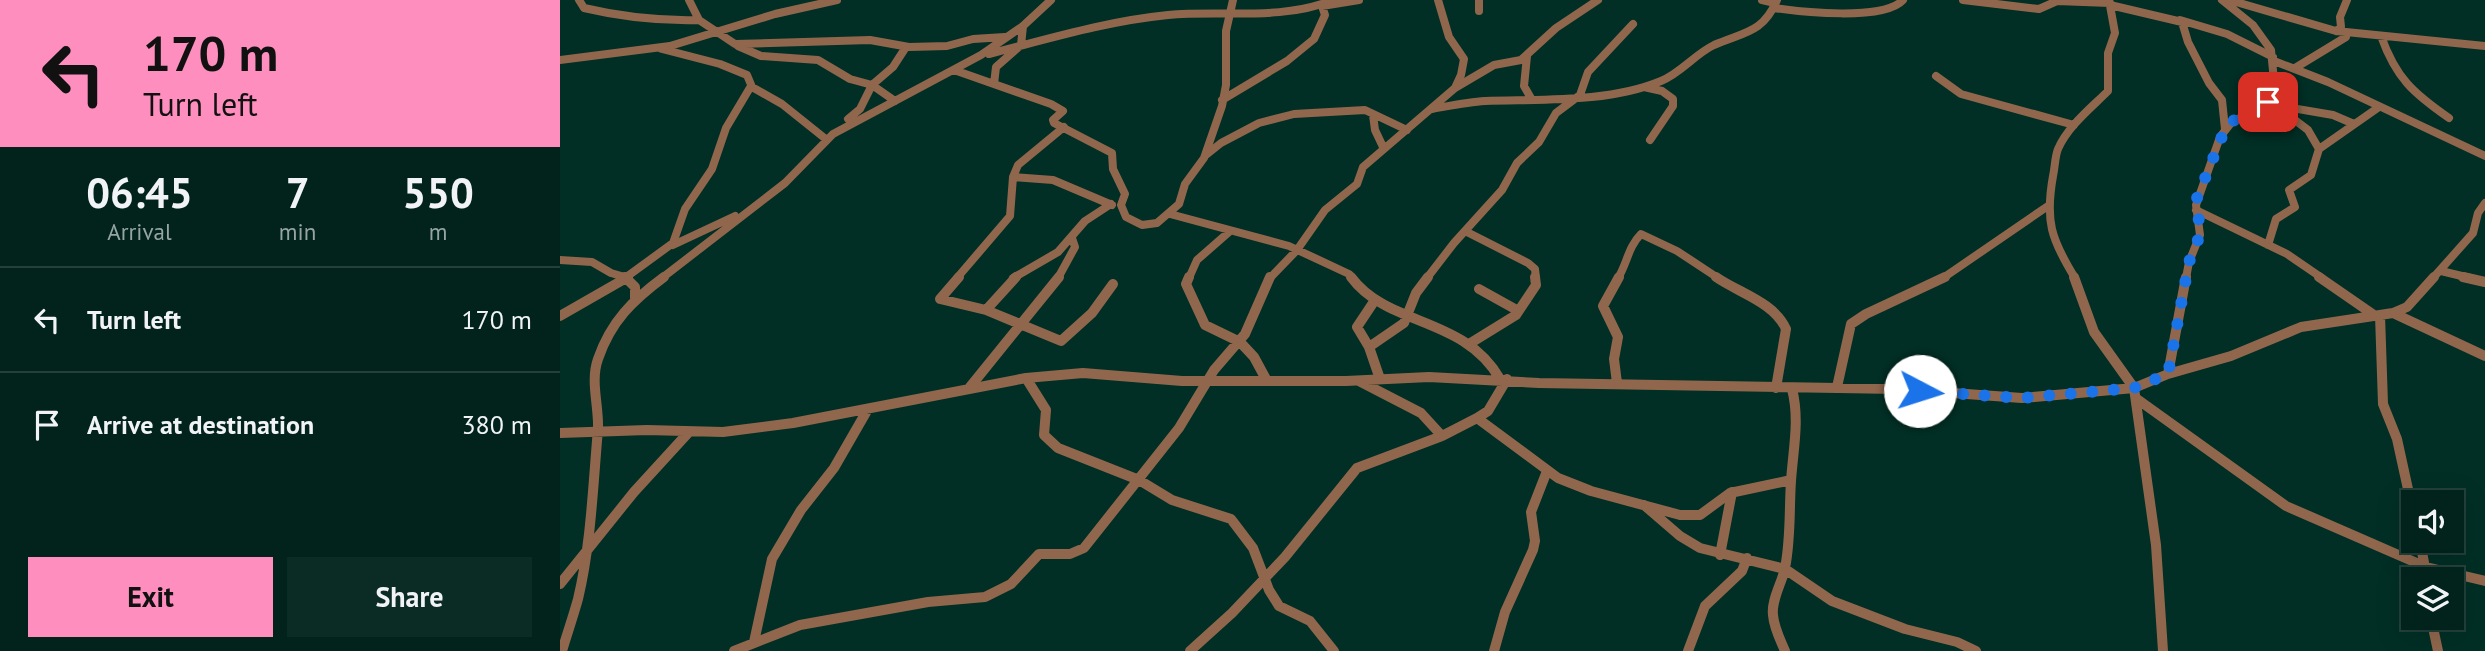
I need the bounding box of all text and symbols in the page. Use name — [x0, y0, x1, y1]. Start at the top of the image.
text: 170 m — [143, 21, 278, 85]
icon: left — [28, 28, 119, 119]
pin — [2238, 72, 2298, 132]
text: Turn left — [143, 83, 258, 125]
icon: arrive — [2249, 83, 2287, 121]
text: 06:45 — [86, 165, 193, 220]
text: 7 — [286, 165, 309, 220]
text: 550 — [402, 165, 474, 220]
text: Arrival — [107, 217, 172, 246]
text: min — [279, 217, 316, 246]
text: m — [429, 217, 447, 246]
icon: left — [28, 301, 66, 339]
text: Turn left — [87, 303, 181, 336]
text: 170 m — [461, 303, 532, 336]
position arrow — [1883, 354, 1957, 428]
icon: arrive — [28, 406, 66, 444]
text: Arrive at destination — [87, 408, 314, 441]
text: 380 m — [461, 408, 532, 441]
map controls — [2401, 490, 2464, 630]
button: sound — [2401, 490, 2464, 553]
button: Exit — [28, 557, 273, 637]
button: Share — [287, 557, 532, 637]
button: layers — [2401, 567, 2464, 630]

